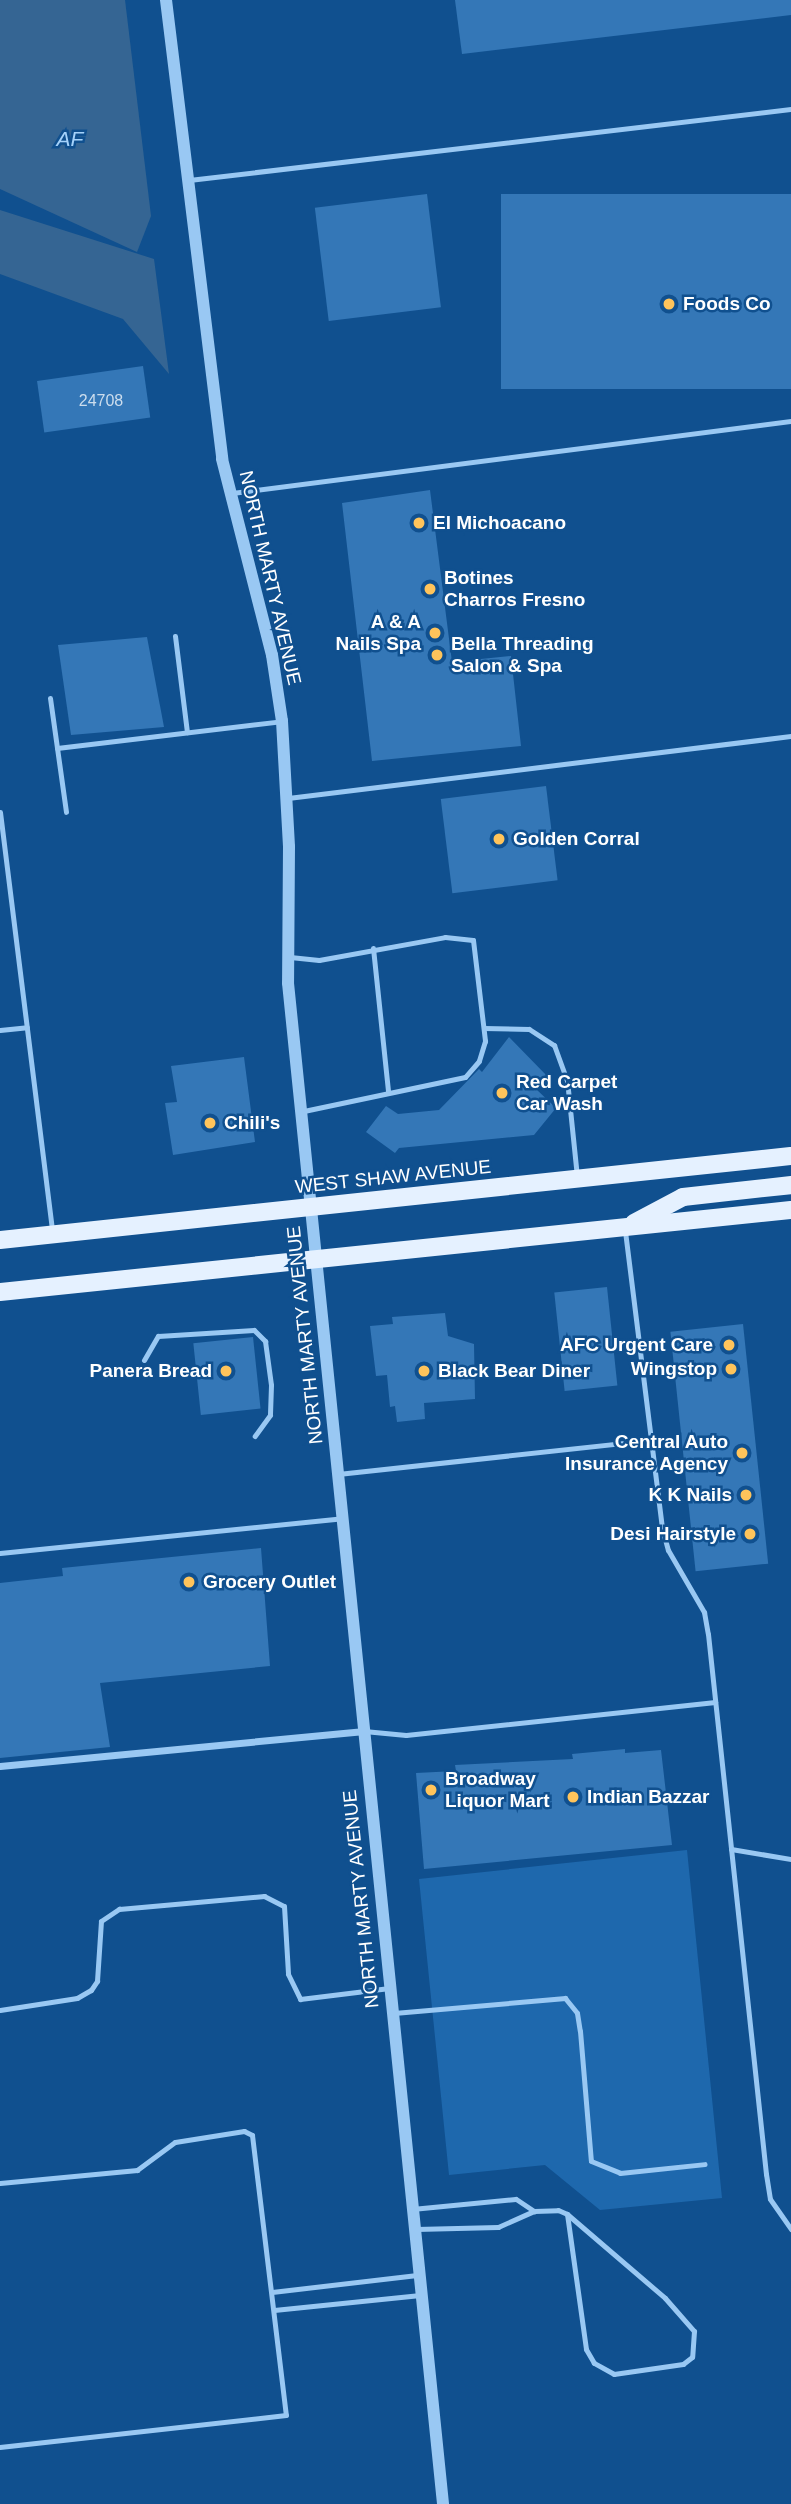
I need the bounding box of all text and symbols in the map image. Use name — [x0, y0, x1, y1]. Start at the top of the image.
water label: AF — [57, 126, 83, 152]
place label: Foods Co — [683, 293, 771, 315]
marker: Foods Co — [661, 296, 677, 312]
house number: 24708 — [79, 391, 123, 411]
street label: NORTH MARTY AVENUE — [234, 468, 306, 688]
place label: El Michoacano — [433, 512, 566, 534]
marker: El Michoacano — [411, 515, 427, 531]
place label: Botines Charros Fresno — [444, 567, 585, 611]
marker: Botines Charros Fresno — [422, 581, 438, 597]
place label: A & A Nails Spa — [335, 611, 421, 655]
marker: A & A Nails Spa — [427, 625, 443, 641]
place label: Bella Threading Salon & Spa — [451, 633, 594, 677]
marker: Bella Threading Salon & Spa — [429, 647, 445, 663]
place label: Golden Corral — [513, 828, 640, 850]
marker: Golden Corral — [491, 831, 507, 847]
place label: Red Carpet Car Wash — [516, 1071, 617, 1115]
marker: Red Carpet Car Wash — [494, 1085, 510, 1101]
place label: Chili's — [224, 1112, 280, 1134]
marker: Chili's — [202, 1115, 218, 1131]
street label: WEST SHAW AVENUE — [293, 1155, 493, 1199]
street label: NORTH MARTY AVENUE — [282, 1224, 328, 1446]
place label: AFC Urgent Care — [560, 1334, 713, 1356]
marker: AFC Urgent Care — [719, 1335, 739, 1355]
place label: Wingstop — [631, 1358, 717, 1380]
place label: Panera Bread — [89, 1360, 212, 1382]
place label: Black Bear Diner — [438, 1360, 590, 1382]
marker: Wingstop — [723, 1361, 739, 1377]
marker: Panera Bread — [218, 1363, 234, 1379]
marker: Black Bear Diner — [416, 1363, 432, 1379]
place label: Central Auto Insurance Agency — [564, 1431, 728, 1475]
marker: Central Auto Insurance Agency — [734, 1445, 750, 1461]
place label: K K Nails — [649, 1484, 732, 1506]
marker: K K Nails — [738, 1487, 754, 1503]
place label: Desi Hairstyle — [610, 1523, 736, 1545]
marker: Desi Hairstyle — [742, 1526, 758, 1542]
place label: Grocery Outlet — [203, 1571, 336, 1593]
marker: Grocery Outlet — [181, 1574, 197, 1590]
place label: Broadway Liquor Mart — [445, 1768, 549, 1812]
marker: Broadway Liquor Mart — [423, 1782, 439, 1798]
place label: Indian Bazzar — [587, 1786, 709, 1808]
street label: NORTH MARTY AVENUE — [338, 1788, 384, 2010]
marker: Indian Bazzar — [565, 1789, 581, 1805]

